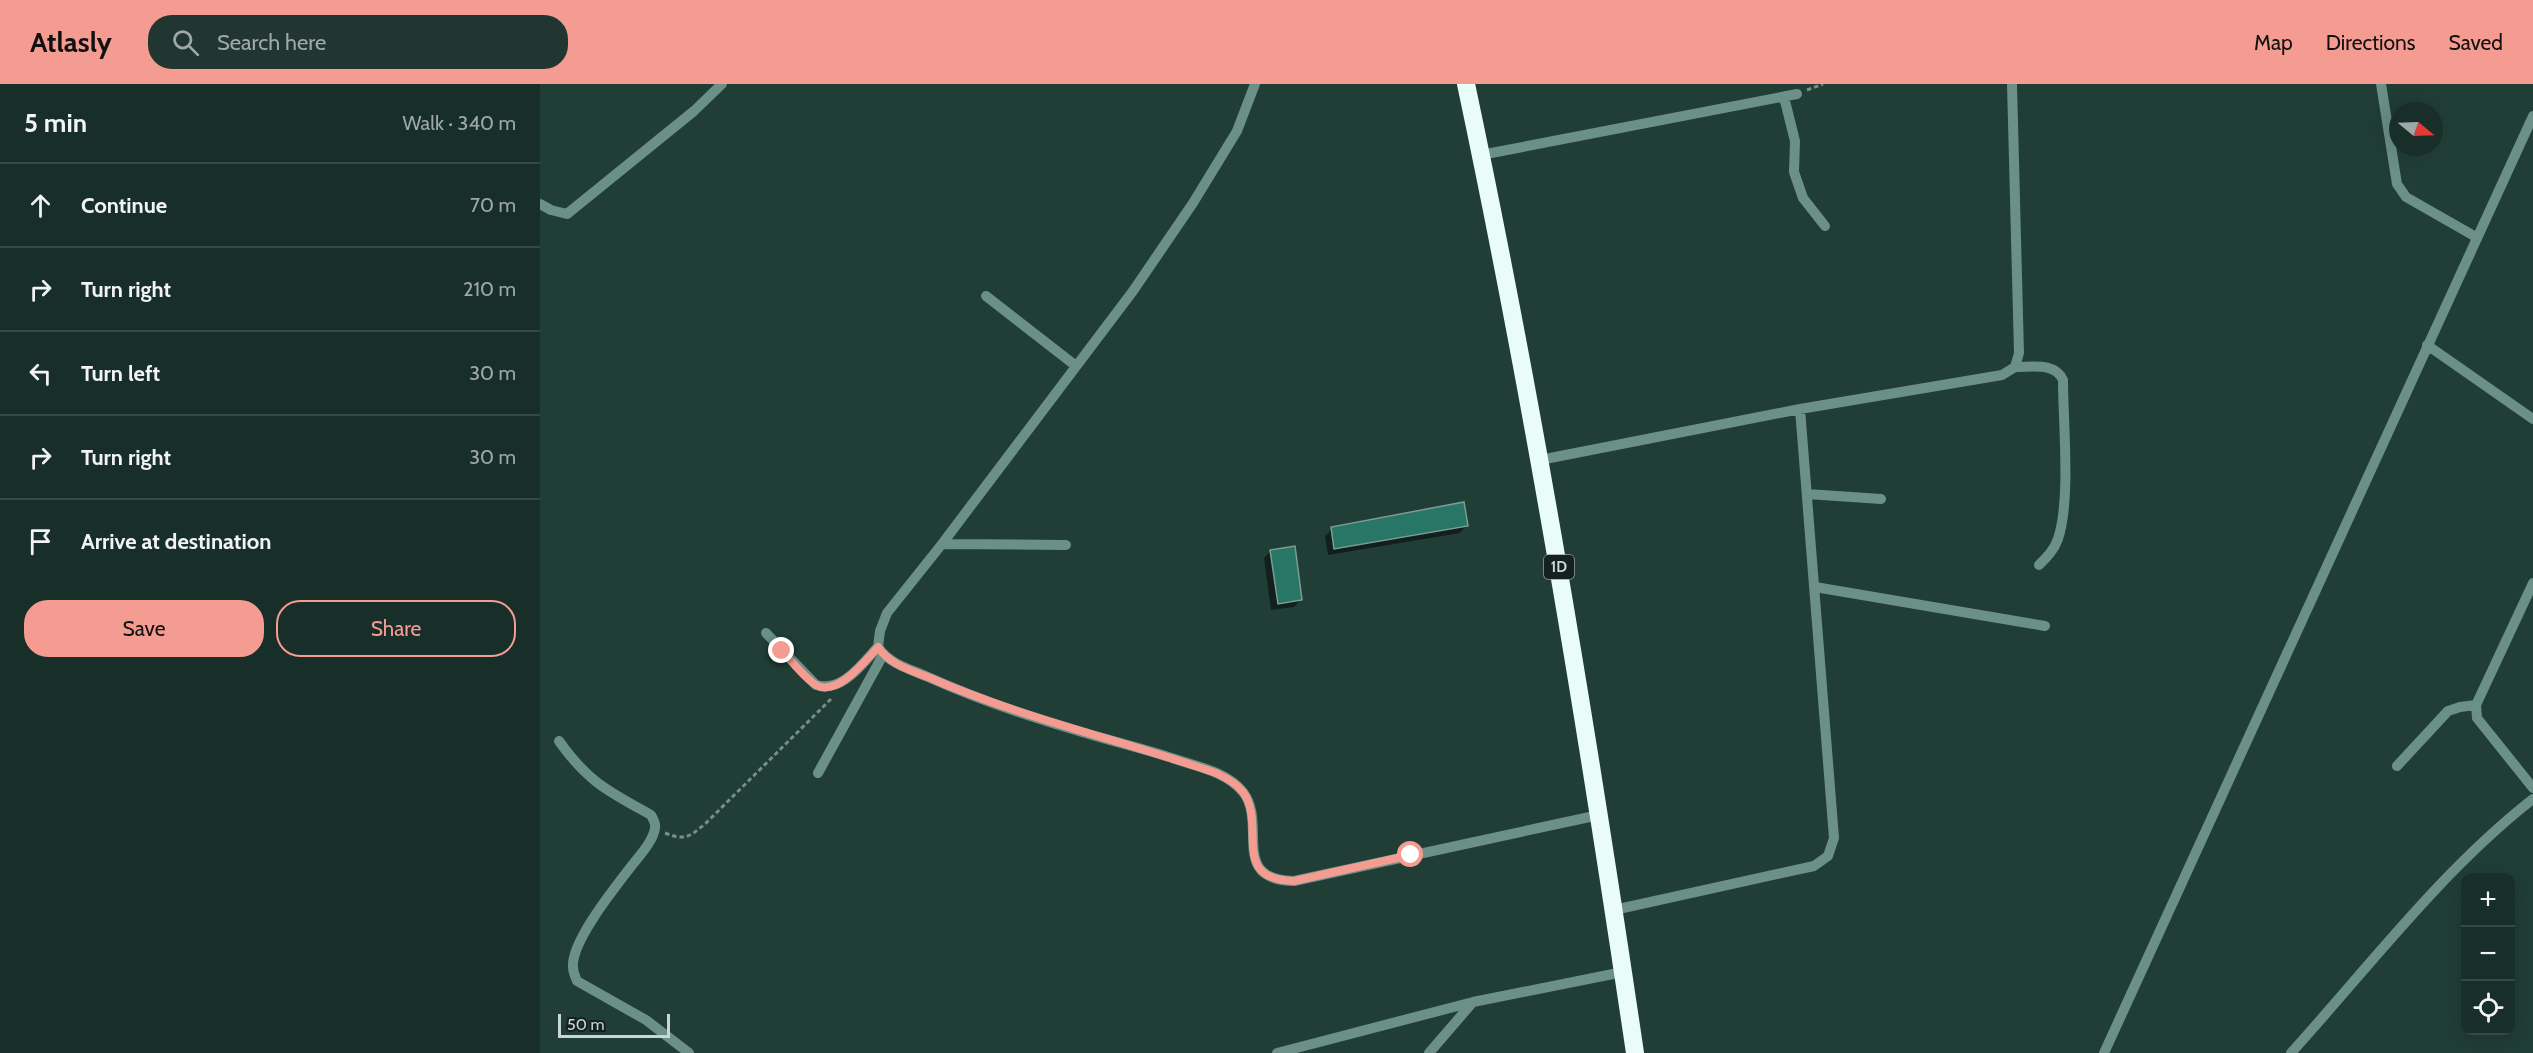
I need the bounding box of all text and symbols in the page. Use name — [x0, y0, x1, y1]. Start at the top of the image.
search box — [148, 15, 568, 69]
text: Atlasly — [30, 25, 112, 59]
icon: search — [169, 26, 202, 59]
text: Search here — [217, 29, 326, 56]
text: Map — [2254, 30, 2293, 55]
text: Directions — [2326, 30, 2415, 55]
text: Saved — [2448, 30, 2503, 55]
north arrow — [2389, 102, 2443, 156]
text: 5 min — [24, 107, 87, 139]
text: Walk · 340 m — [402, 111, 516, 135]
icon: ahead — [24, 189, 57, 222]
text: Continue — [81, 192, 167, 219]
text: 70 m — [470, 193, 516, 217]
icon: right — [24, 273, 57, 306]
text: Turn right — [81, 276, 171, 303]
text: 210 m — [463, 277, 516, 301]
icon: left — [24, 357, 57, 390]
text: Turn left — [81, 360, 160, 387]
text: 30 m — [469, 361, 516, 385]
icon: right — [24, 441, 57, 474]
text: Turn right — [81, 444, 171, 471]
text: 30 m — [469, 445, 516, 469]
icon: arrive — [24, 525, 57, 558]
text: Arrive at destination — [81, 528, 271, 555]
road number: 1D — [1544, 555, 1574, 579]
button: Save — [24, 600, 264, 657]
button: Share — [276, 600, 516, 657]
route end — [768, 637, 794, 663]
route start — [1397, 841, 1423, 867]
map controls — [2461, 873, 2515, 1035]
button: + — [2461, 873, 2515, 927]
button: − — [2461, 927, 2515, 981]
button: locate — [2461, 981, 2515, 1035]
scale bar — [558, 1011, 670, 1038]
text: 50 m — [567, 1015, 604, 1034]

